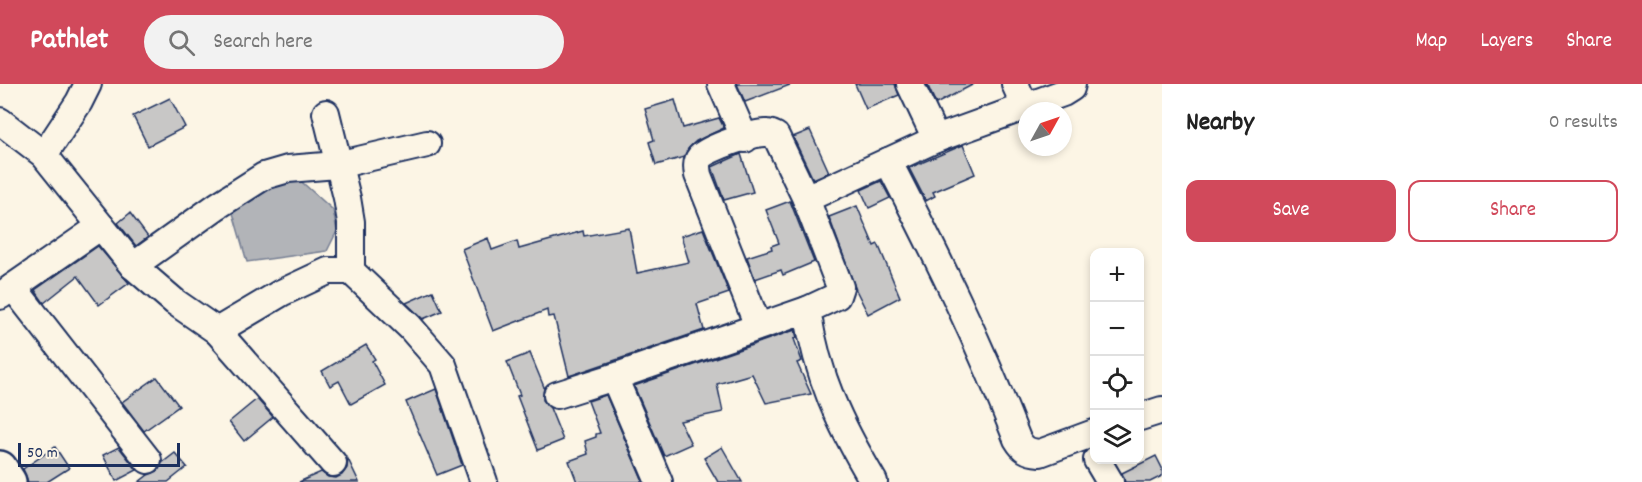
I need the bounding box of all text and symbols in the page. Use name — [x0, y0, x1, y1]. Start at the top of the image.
search box — [144, 15, 564, 69]
text: Pathlet — [30, 22, 108, 62]
icon: search — [165, 26, 198, 59]
text: Search here — [213, 27, 313, 58]
text: Map — [1416, 27, 1447, 57]
text: Layers — [1480, 27, 1533, 57]
text: Share — [1566, 27, 1612, 57]
north arrow — [1018, 102, 1072, 156]
text: Nearby — [1186, 105, 1254, 142]
text: 0 results — [1549, 109, 1618, 137]
button: Save — [1186, 180, 1396, 242]
button: Share — [1408, 180, 1618, 242]
map controls — [1090, 248, 1144, 464]
button: + — [1090, 248, 1144, 302]
button: − — [1090, 302, 1144, 356]
button: locate — [1090, 356, 1144, 410]
button: layers — [1090, 410, 1144, 464]
scale bar — [18, 440, 180, 468]
text: 50 m — [27, 442, 58, 465]

